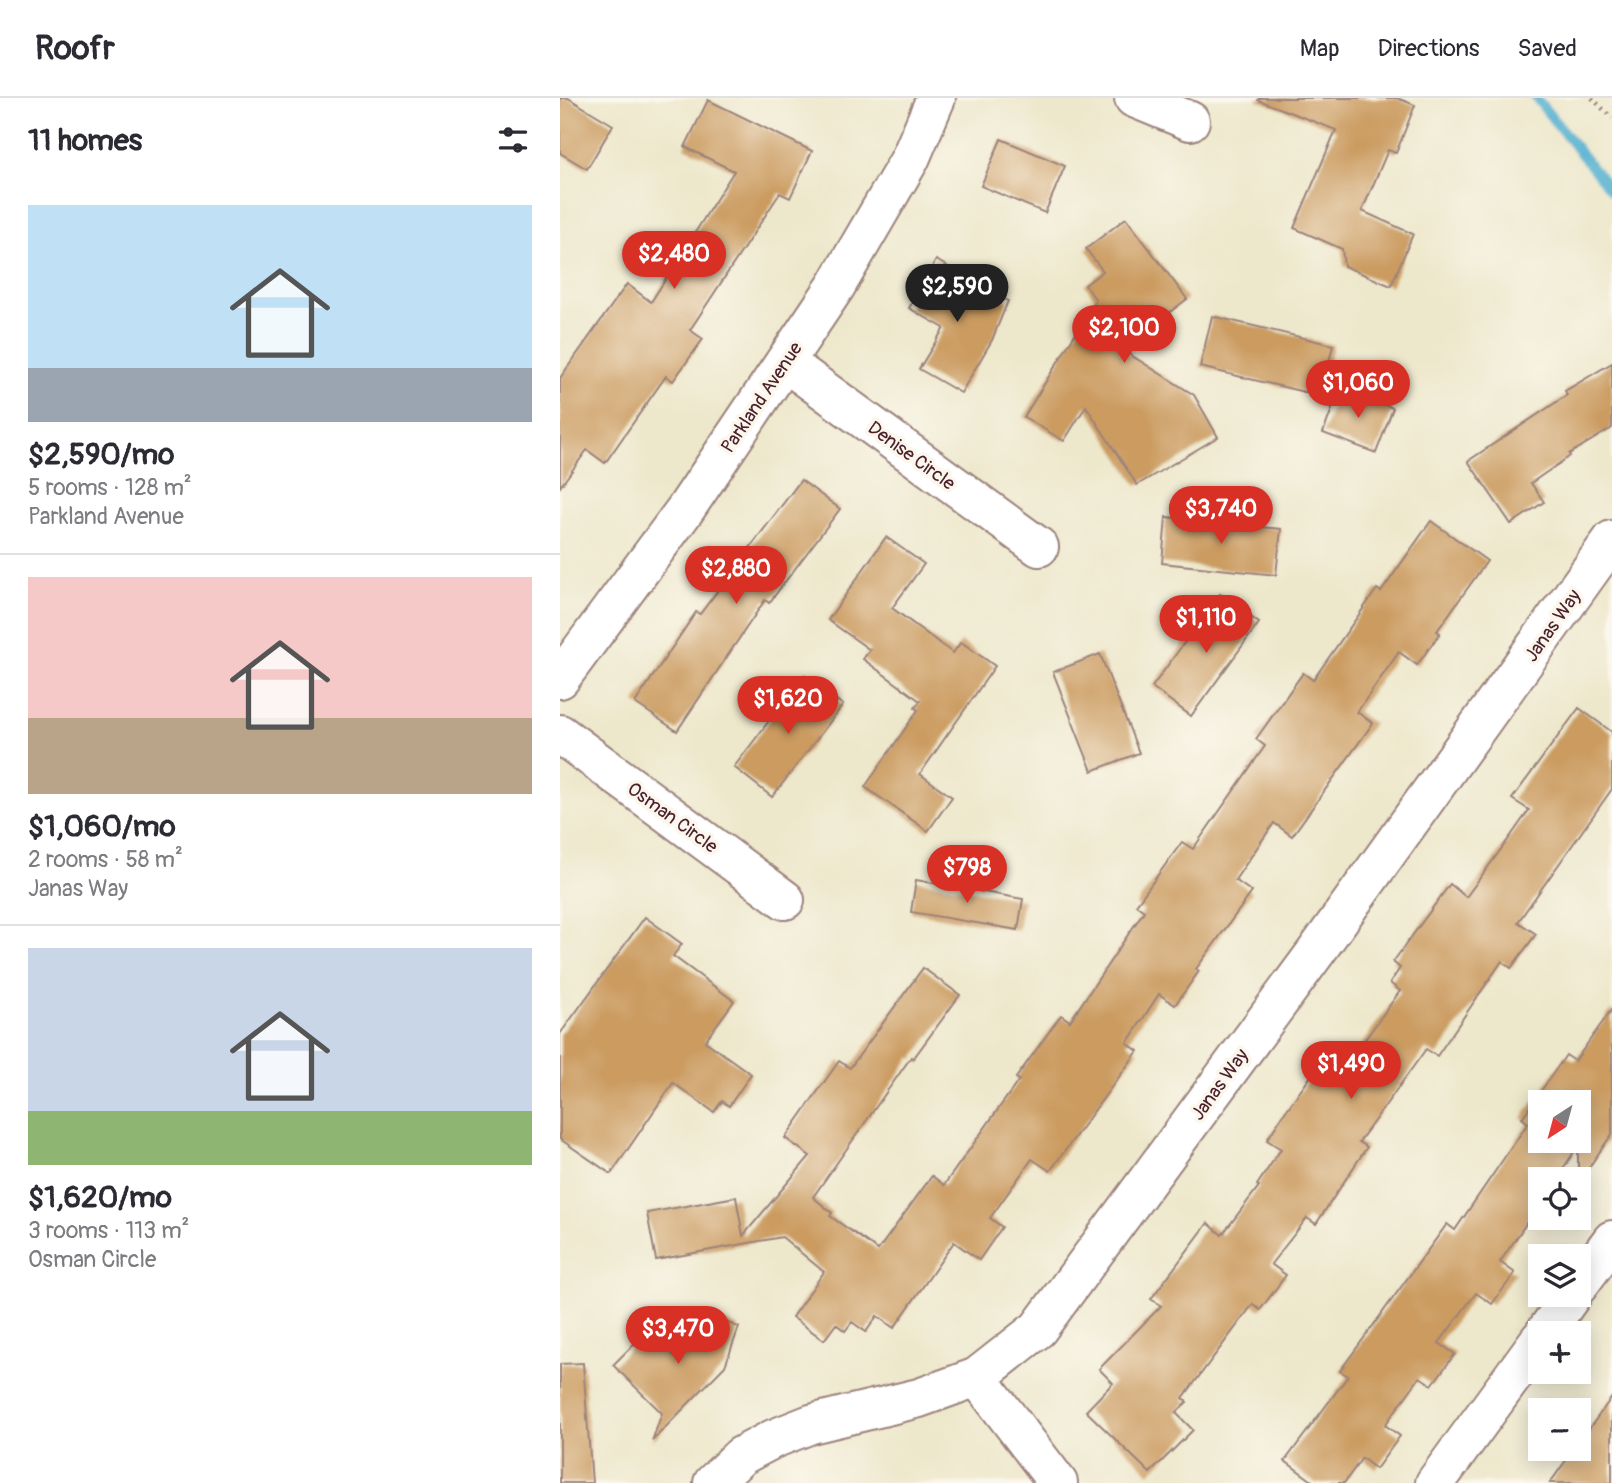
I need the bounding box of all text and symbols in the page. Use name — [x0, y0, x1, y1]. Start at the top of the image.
text: Roofr — [35, 28, 115, 69]
text: Map — [1300, 34, 1340, 63]
text: Directions — [1378, 34, 1479, 63]
text: Saved — [1517, 34, 1577, 63]
icon: filters — [494, 121, 532, 159]
text: 11 homes — [28, 122, 142, 159]
pin: $2,480 — [617, 232, 731, 291]
text: $2,480 — [638, 239, 710, 268]
icon: home — [217, 250, 343, 376]
pin: $2,590 — [900, 264, 1014, 324]
text: $2,590 — [921, 272, 993, 301]
pin: $2,100 — [1067, 306, 1181, 365]
text: $2,100 — [1088, 313, 1160, 342]
street label: Parkland Avenue — [716, 337, 808, 458]
pin: $1,060 — [1301, 360, 1415, 420]
text: $1,060 — [1322, 368, 1394, 397]
street label: Denise Circle — [863, 416, 960, 496]
text: $2,590/mo — [28, 436, 174, 473]
text: 5 rooms · 128 m² — [28, 473, 192, 502]
pin: $3,740 — [1164, 486, 1278, 546]
text: $3,740 — [1185, 494, 1257, 523]
text: Parkland Avenue — [28, 502, 184, 531]
pin: $2,880 — [679, 546, 793, 606]
text: $2,880 — [701, 554, 771, 583]
street label: Janas Way — [1519, 585, 1586, 666]
pin: $1,110 — [1149, 596, 1263, 655]
text: $1,110 — [1176, 603, 1237, 632]
icon: home — [217, 622, 343, 748]
pin: $1,620 — [731, 676, 845, 736]
text: $1,620 — [753, 684, 823, 713]
street label: Osman Circle — [622, 777, 723, 859]
text: $1,060/mo — [28, 808, 176, 845]
text: 2 rooms · 58 m² — [28, 845, 183, 874]
pin: $798 — [926, 846, 1008, 905]
text: $798 — [943, 853, 991, 882]
text: Janas Way — [28, 874, 128, 903]
icon: home — [217, 993, 343, 1119]
pin: $1,490 — [1294, 1042, 1408, 1101]
street label: Janas Way — [1186, 1044, 1254, 1125]
text: $1,490 — [1317, 1049, 1385, 1078]
north arrow — [1528, 1090, 1591, 1153]
map controls — [1528, 1090, 1591, 1461]
button: locate — [1528, 1167, 1591, 1230]
text: $1,620/mo — [28, 1179, 172, 1216]
text: 3 rooms · 113 m² — [28, 1216, 189, 1245]
button: layers — [1528, 1244, 1591, 1307]
text: Osman Circle — [28, 1245, 156, 1274]
pin: $3,470 — [621, 1306, 735, 1366]
text: $3,470 — [642, 1314, 714, 1343]
button: + — [1528, 1321, 1591, 1384]
button: − — [1528, 1398, 1591, 1461]

